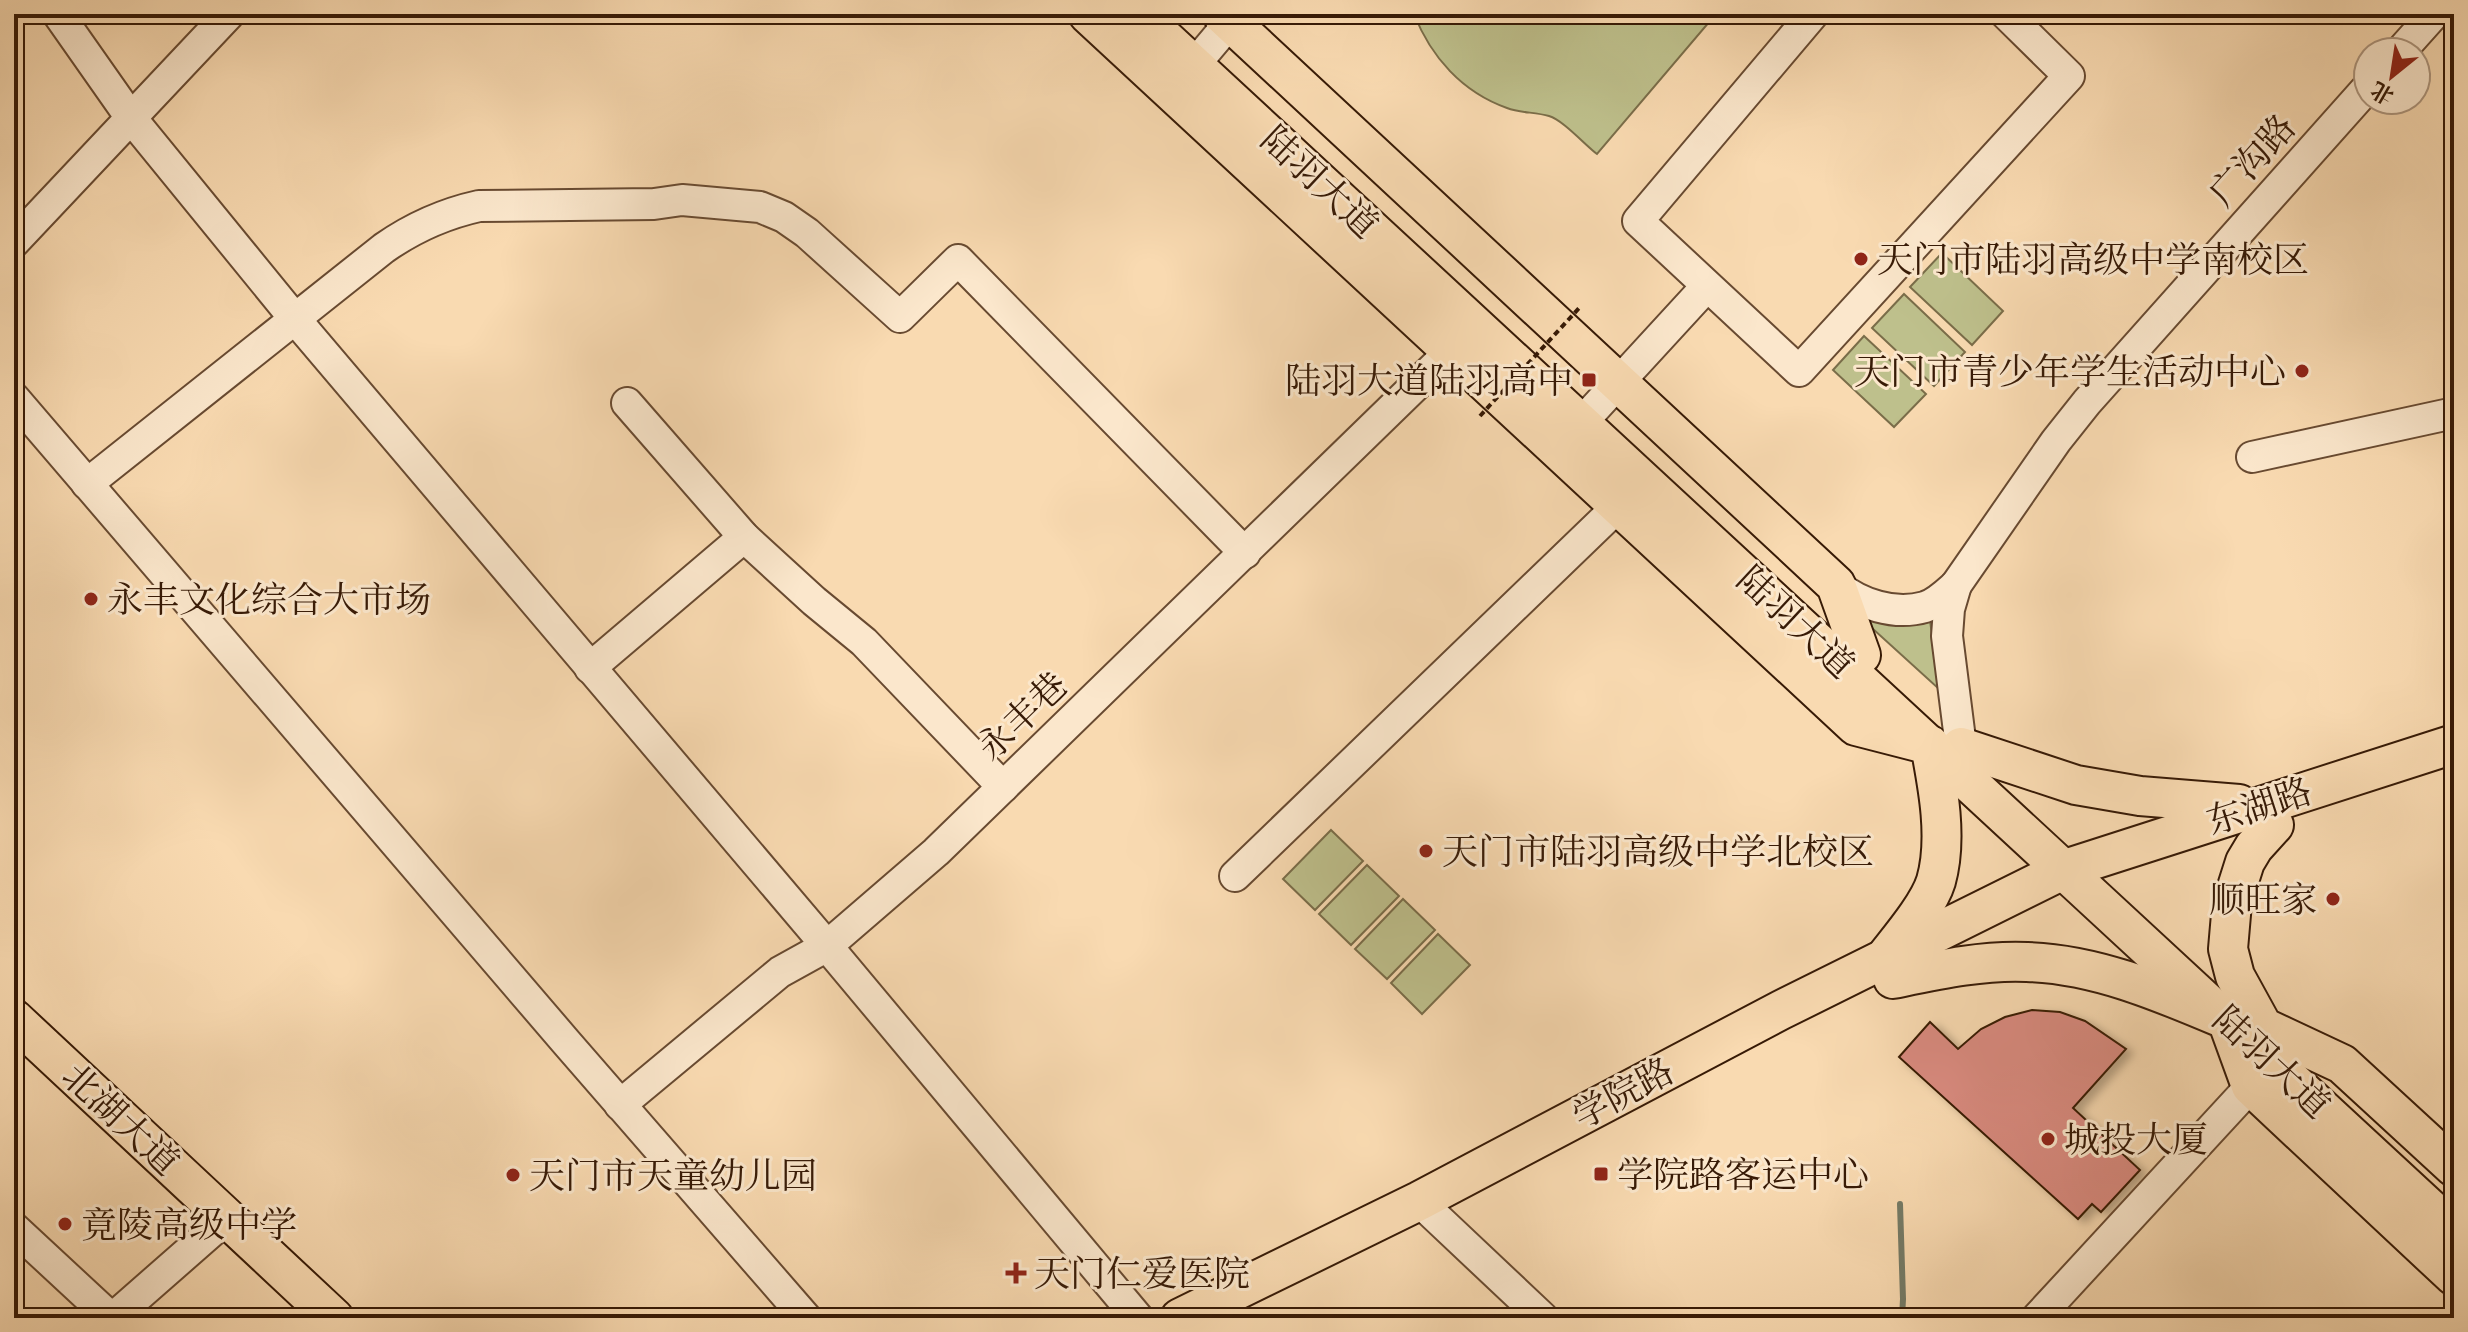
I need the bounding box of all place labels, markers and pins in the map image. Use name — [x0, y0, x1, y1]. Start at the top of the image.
place label: 天门市陆羽高级中学南校区 — [1877, 236, 2309, 283]
marker: 天门市陆羽高级中学南校区 — [1852, 250, 1870, 268]
place label: 天门市青少年学生活动中心 — [1854, 348, 2286, 395]
place label: 陆羽大道陆羽高中 — [1285, 357, 1573, 404]
marker: 天门市青少年学生活动中心 — [2293, 362, 2311, 380]
marker: 陆羽大道陆羽高中 — [1580, 371, 1598, 389]
place label: 永丰文化综合大市场 — [107, 576, 431, 623]
marker: 永丰文化综合大市场 — [82, 590, 100, 608]
place label: 天门市陆羽高级中学北校区 — [1442, 828, 1874, 875]
marker: 天门市陆羽高级中学北校区 — [1417, 842, 1435, 860]
place label: 顺旺家 — [2209, 876, 2317, 923]
marker: 顺旺家 — [2324, 890, 2342, 908]
place label: 城投大厦 — [2064, 1116, 2208, 1163]
marker: 城投大厦 — [2039, 1130, 2057, 1148]
place label: 学院路客运中心 — [1617, 1151, 1869, 1198]
place label: 天门市天童幼儿园 — [529, 1152, 817, 1199]
marker: 学院路客运中心 — [1592, 1165, 1610, 1183]
marker: 天门市天童幼儿园 — [504, 1166, 522, 1184]
place label: 竟陵高级中学 — [81, 1201, 297, 1248]
marker: 竟陵高级中学 — [56, 1215, 74, 1233]
place label: 天门仁爱医院 — [1034, 1250, 1250, 1297]
marker: 天门仁爱医院 — [1005, 1262, 1027, 1284]

